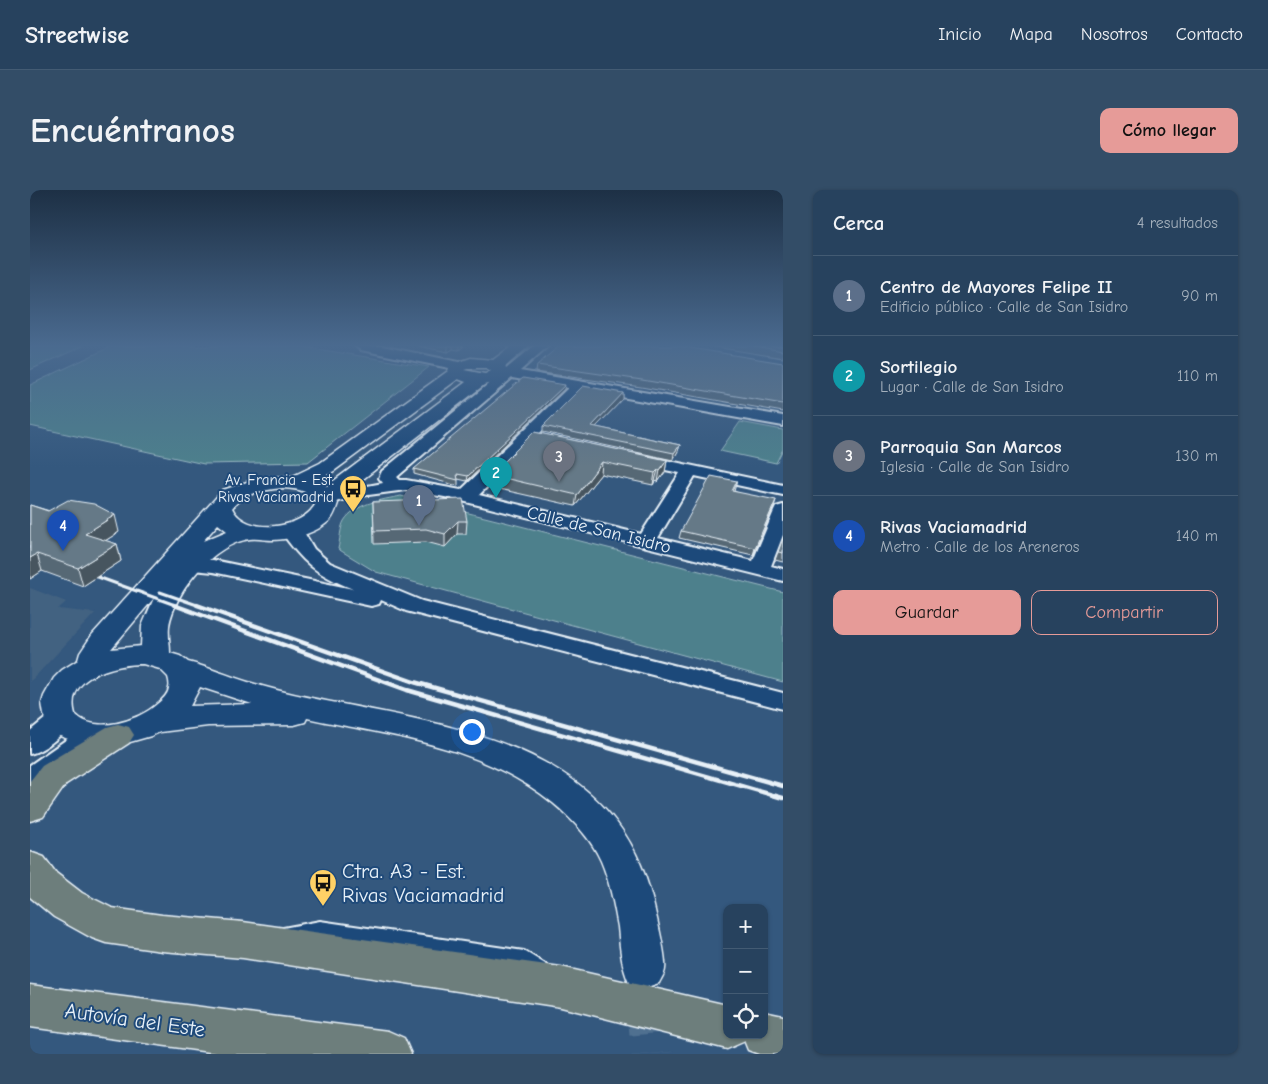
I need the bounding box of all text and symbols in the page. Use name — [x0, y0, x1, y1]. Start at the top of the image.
text: Streetwise — [25, 21, 129, 49]
text: Inicio — [938, 24, 982, 45]
text: Mapa — [1010, 24, 1053, 45]
text: Nosotros — [1081, 24, 1148, 45]
text: Contacto — [1176, 24, 1243, 45]
button: Cómo llegar — [1100, 108, 1238, 153]
text: Encuéntranos — [30, 110, 235, 151]
text: Cerca — [833, 211, 884, 235]
text: 4 resultados — [1137, 214, 1218, 232]
text: Centro de Mayores Felipe II — [880, 276, 1113, 298]
text: 1 — [846, 287, 852, 305]
text: 90 m — [1181, 287, 1218, 305]
text: Edificio público · Calle de San Isidro — [880, 298, 1128, 316]
text: Sortilegio — [880, 356, 957, 378]
text: 2 — [845, 367, 853, 385]
text: 110 m — [1177, 367, 1218, 385]
text: Lugar · Calle de San Isidro — [880, 378, 1064, 396]
text: Parroquia San Marcos — [880, 436, 1062, 458]
pin: 3 — [543, 441, 575, 482]
text: 3 — [845, 447, 853, 465]
text: 130 m — [1175, 447, 1218, 465]
pin: 2 — [480, 457, 512, 498]
text: Iglesia · Calle de San Isidro — [880, 458, 1069, 476]
place label: Av. Francia - Est. Rivas Vaciamadrid — [218, 471, 334, 506]
bus stop icon: Av. Francia - Est. Rivas Vaciamadrid — [338, 474, 368, 513]
pin: 1 — [403, 485, 435, 526]
street label: Calle de San Isidro — [525, 502, 673, 558]
pin: 4 — [47, 510, 79, 551]
text: Rivas Vaciamadrid — [880, 516, 1027, 538]
text: 4 — [845, 527, 853, 545]
text: 140 m — [1176, 527, 1218, 545]
text: Metro · Calle de los Areneros — [880, 538, 1080, 556]
button: Guardar — [833, 590, 1021, 635]
button: Compartir — [1031, 590, 1218, 635]
your location — [459, 719, 485, 745]
place label: Ctra. A3 - Est. Rivas Vaciamadrid — [342, 859, 504, 907]
bus stop icon: Ctra. A3 - Est. Rivas Vaciamadrid — [308, 868, 338, 907]
map controls — [723, 904, 768, 1039]
button: + — [723, 904, 768, 949]
button: − — [723, 949, 768, 994]
button: locate — [723, 994, 768, 1039]
street label: Autovía del Este — [63, 998, 207, 1042]

